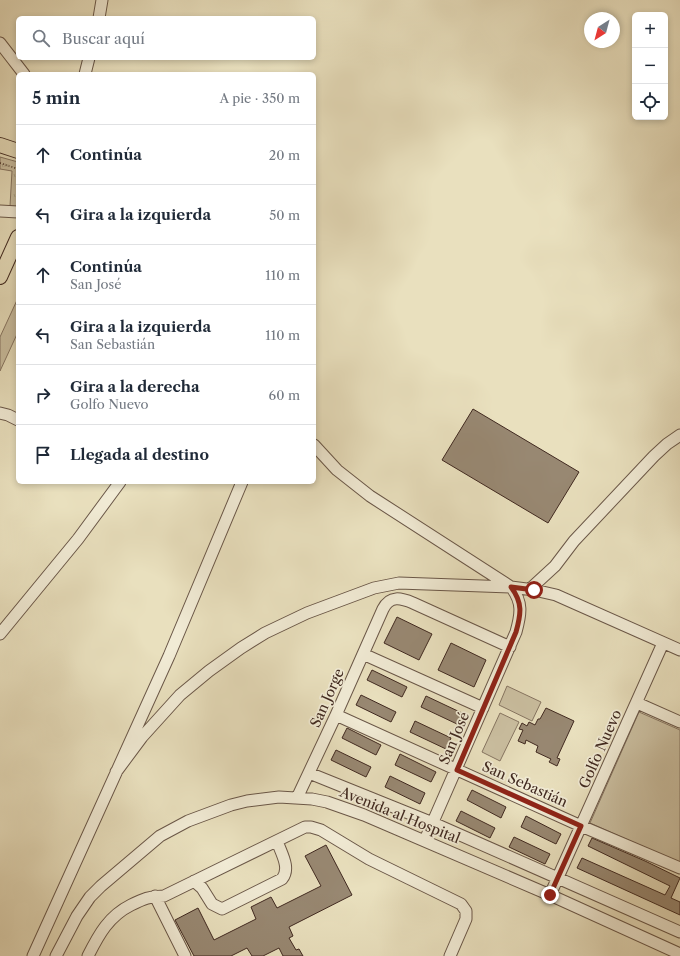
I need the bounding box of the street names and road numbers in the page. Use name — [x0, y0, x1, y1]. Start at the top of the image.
street label: San Jorge — [306, 666, 348, 730]
street label: Golfo Nuevo — [575, 707, 625, 791]
street label: San José — [435, 709, 473, 767]
street label: San Sebastián — [479, 757, 571, 811]
street label: Avenida al Hospital — [336, 782, 463, 847]

